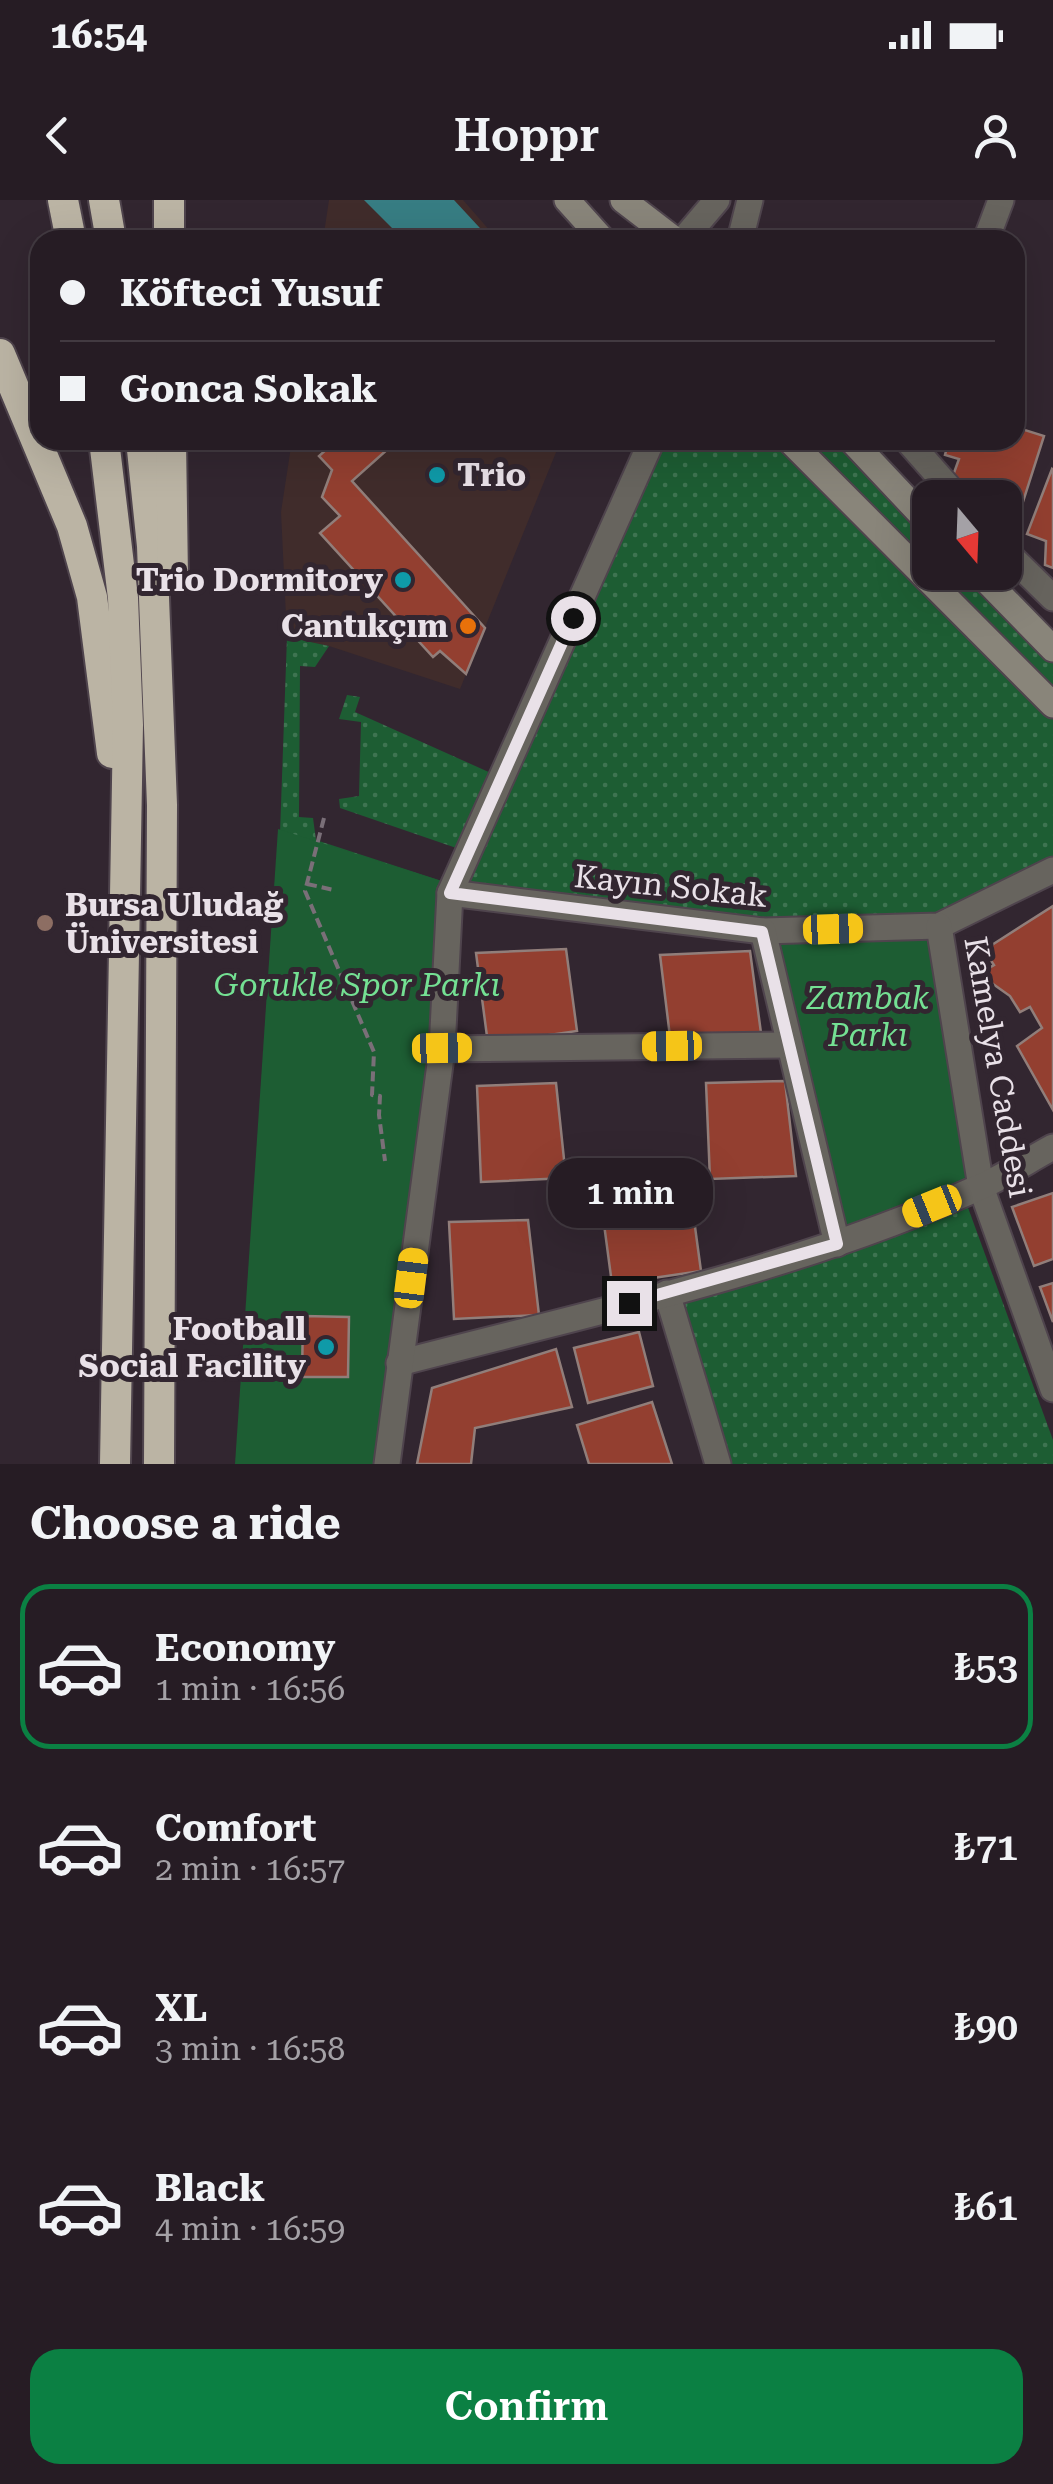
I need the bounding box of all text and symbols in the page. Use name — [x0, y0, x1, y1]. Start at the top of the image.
text: 16:54 — [50, 13, 147, 57]
icon: back — [30, 108, 85, 163]
icon: person — [968, 108, 1023, 163]
text: Hoppr — [454, 109, 599, 162]
text: Köfteci Yusuf — [120, 271, 382, 315]
text: Gonca Sokak — [120, 367, 377, 411]
place label: Trio — [457, 456, 526, 494]
marker: Trio — [426, 464, 448, 486]
north arrow — [912, 480, 1022, 590]
map controls — [912, 480, 1022, 590]
place label: Trio Dormitory — [136, 561, 384, 599]
marker: Trio Dormitory — [392, 569, 414, 591]
route start — [551, 596, 596, 641]
place label: Cantıkçım — [281, 607, 448, 645]
marker: Cantıkçım — [457, 615, 479, 637]
street label: Kayın Sokak — [572, 857, 770, 915]
place label: Bursa Uludağ Üniversitesi — [65, 886, 283, 961]
marker: Bursa Uludağ Üniversitesi — [34, 912, 56, 934]
car — [802, 913, 864, 945]
street label: Kamelya Caddesi — [956, 934, 1040, 1200]
park label: Gorukle Spor Parkı — [214, 966, 500, 1004]
park label: Zambak Parkı — [806, 979, 930, 1054]
car — [642, 1030, 702, 1062]
car — [412, 1032, 472, 1064]
callout: 1 min — [546, 1158, 712, 1228]
text: 1 min — [586, 1174, 675, 1212]
car — [899, 1181, 965, 1231]
car — [392, 1246, 430, 1310]
route end — [607, 1281, 652, 1326]
place label: Football Social Facility — [79, 1310, 307, 1385]
marker: Football Social Facility — [315, 1336, 337, 1358]
text: Choose a ride — [30, 1497, 341, 1550]
icon: car — [35, 1622, 125, 1712]
text: Economy — [155, 1626, 335, 1670]
text: ₺53 — [954, 1645, 1018, 1689]
text: 1 min · 16:56 — [155, 1670, 345, 1708]
icon: car — [35, 1802, 125, 1892]
text: Comfort — [155, 1806, 316, 1850]
text: ₺71 — [954, 1825, 1018, 1869]
text: 2 min · 16:57 — [155, 1850, 345, 1888]
icon: car — [35, 1982, 125, 2072]
text: XL — [155, 1986, 207, 2030]
text: ₺90 — [954, 2005, 1018, 2049]
text: 3 min · 16:58 — [155, 2030, 345, 2068]
icon: car — [35, 2162, 125, 2252]
text: Black — [155, 2166, 265, 2210]
text: ₺61 — [954, 2185, 1018, 2229]
text: 4 min · 16:59 — [155, 2210, 345, 2248]
button: Confirm — [30, 2349, 1023, 2464]

